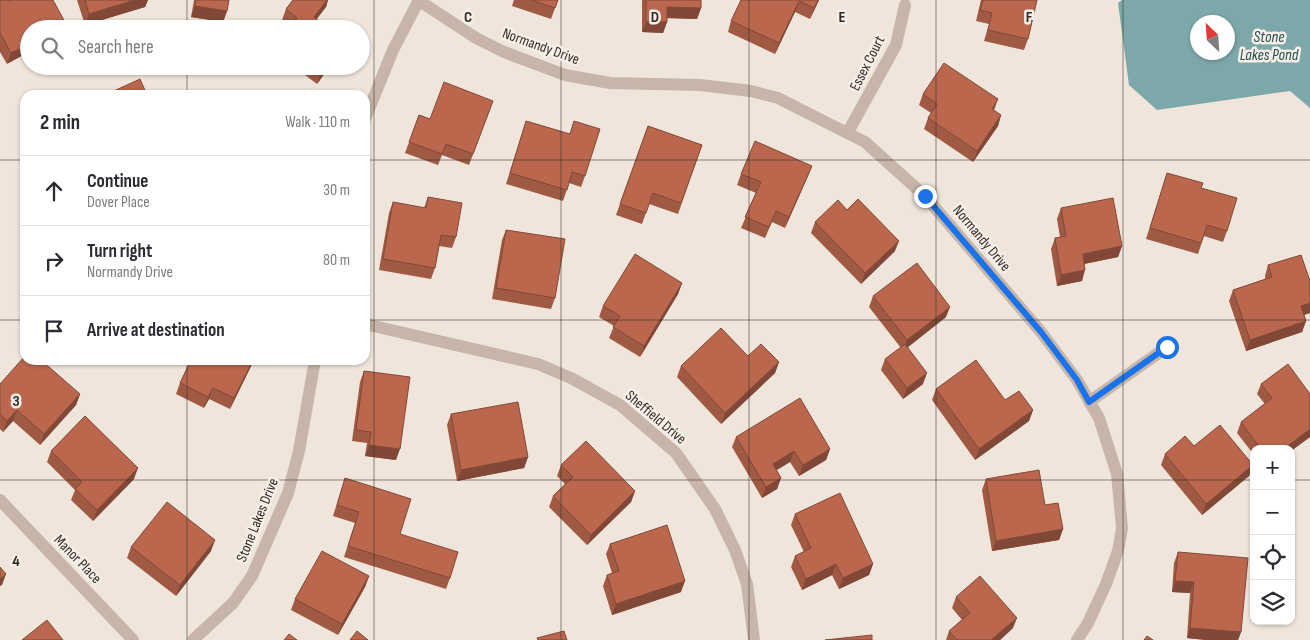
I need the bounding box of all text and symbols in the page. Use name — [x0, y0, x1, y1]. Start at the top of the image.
text: C — [464, 8, 472, 27]
text: D — [651, 8, 659, 27]
text: E — [839, 8, 846, 27]
text: F — [1026, 8, 1033, 27]
north arrow — [1190, 15, 1235, 60]
search box — [20, 20, 370, 75]
street label: Normandy Drive — [500, 24, 582, 69]
water label: Stone Lakes Pond — [1240, 28, 1299, 65]
street label: Essex Court — [845, 32, 890, 94]
icon: search — [38, 34, 66, 62]
text: Search here — [78, 36, 154, 59]
text: 2 min — [40, 110, 80, 135]
text: Walk · 110 m — [285, 113, 350, 132]
text: Continue — [87, 170, 148, 193]
icon: ahead — [40, 177, 68, 205]
text: 30 m — [323, 181, 350, 200]
route end — [914, 185, 937, 208]
text: Dover Place — [87, 193, 150, 212]
street label: Normandy Drive — [948, 201, 1015, 275]
text: Turn right — [87, 240, 152, 263]
icon: right — [40, 247, 68, 275]
text: 80 m — [323, 251, 350, 270]
text: Normandy Drive — [87, 263, 173, 282]
icon: arrive — [40, 317, 68, 345]
text: Arrive at destination — [87, 319, 225, 342]
route start — [1156, 336, 1179, 359]
street label: Sheffield Drive — [621, 386, 690, 448]
text: 3 — [12, 392, 20, 411]
map controls — [1250, 445, 1295, 625]
button: + — [1250, 445, 1295, 490]
street label: Stone Lakes Drive — [232, 475, 283, 565]
button: − — [1250, 490, 1295, 535]
street label: Manor Place — [50, 531, 106, 588]
button: locate — [1250, 535, 1295, 580]
text: 4 — [12, 552, 20, 571]
button: layers — [1250, 580, 1295, 625]

